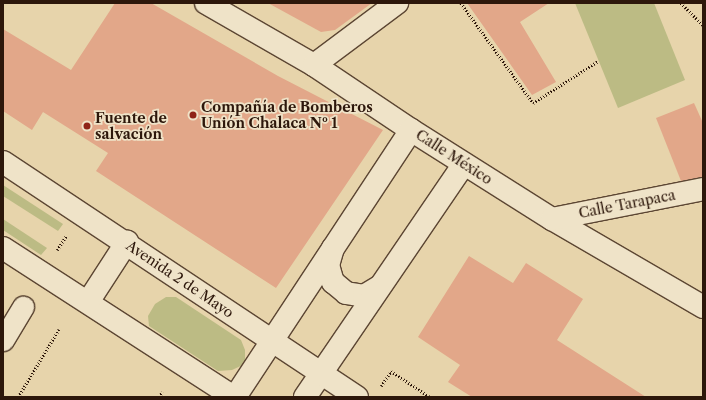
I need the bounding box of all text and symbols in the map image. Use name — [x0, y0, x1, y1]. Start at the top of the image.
place label: Compañía de Bomberos Unión Chalaca Nº 1 — [201, 99, 373, 132]
place label: Fuente de salvación — [95, 110, 167, 142]
marker: Compañía de Bomberos Unión Chalaca Nº 1 — [188, 110, 198, 120]
marker: Fuente de salvación — [82, 121, 92, 131]
street label: Calle México — [413, 126, 495, 188]
street label: Calle Tarapaca — [577, 186, 677, 222]
street label: Avenida 2 de Mayo — [123, 237, 237, 321]

